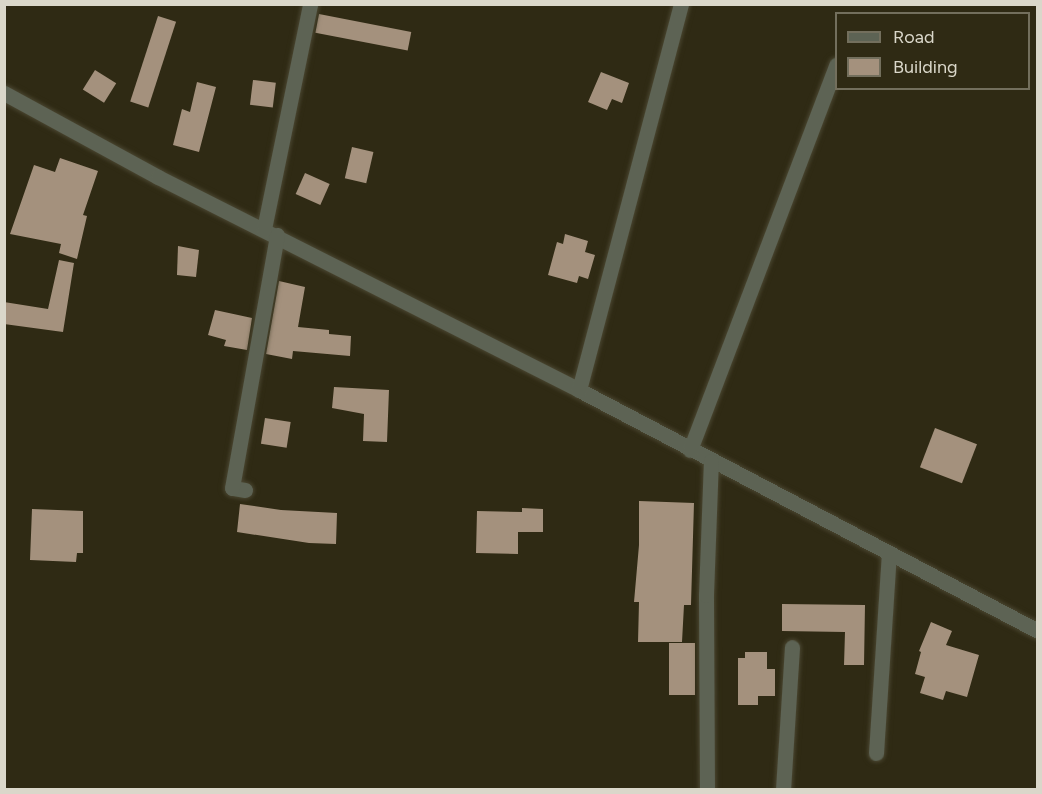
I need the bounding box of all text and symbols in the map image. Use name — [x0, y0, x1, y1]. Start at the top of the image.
legend — [835, 12, 1030, 90]
text: Road — [893, 26, 934, 48]
text: Building — [893, 56, 958, 78]

